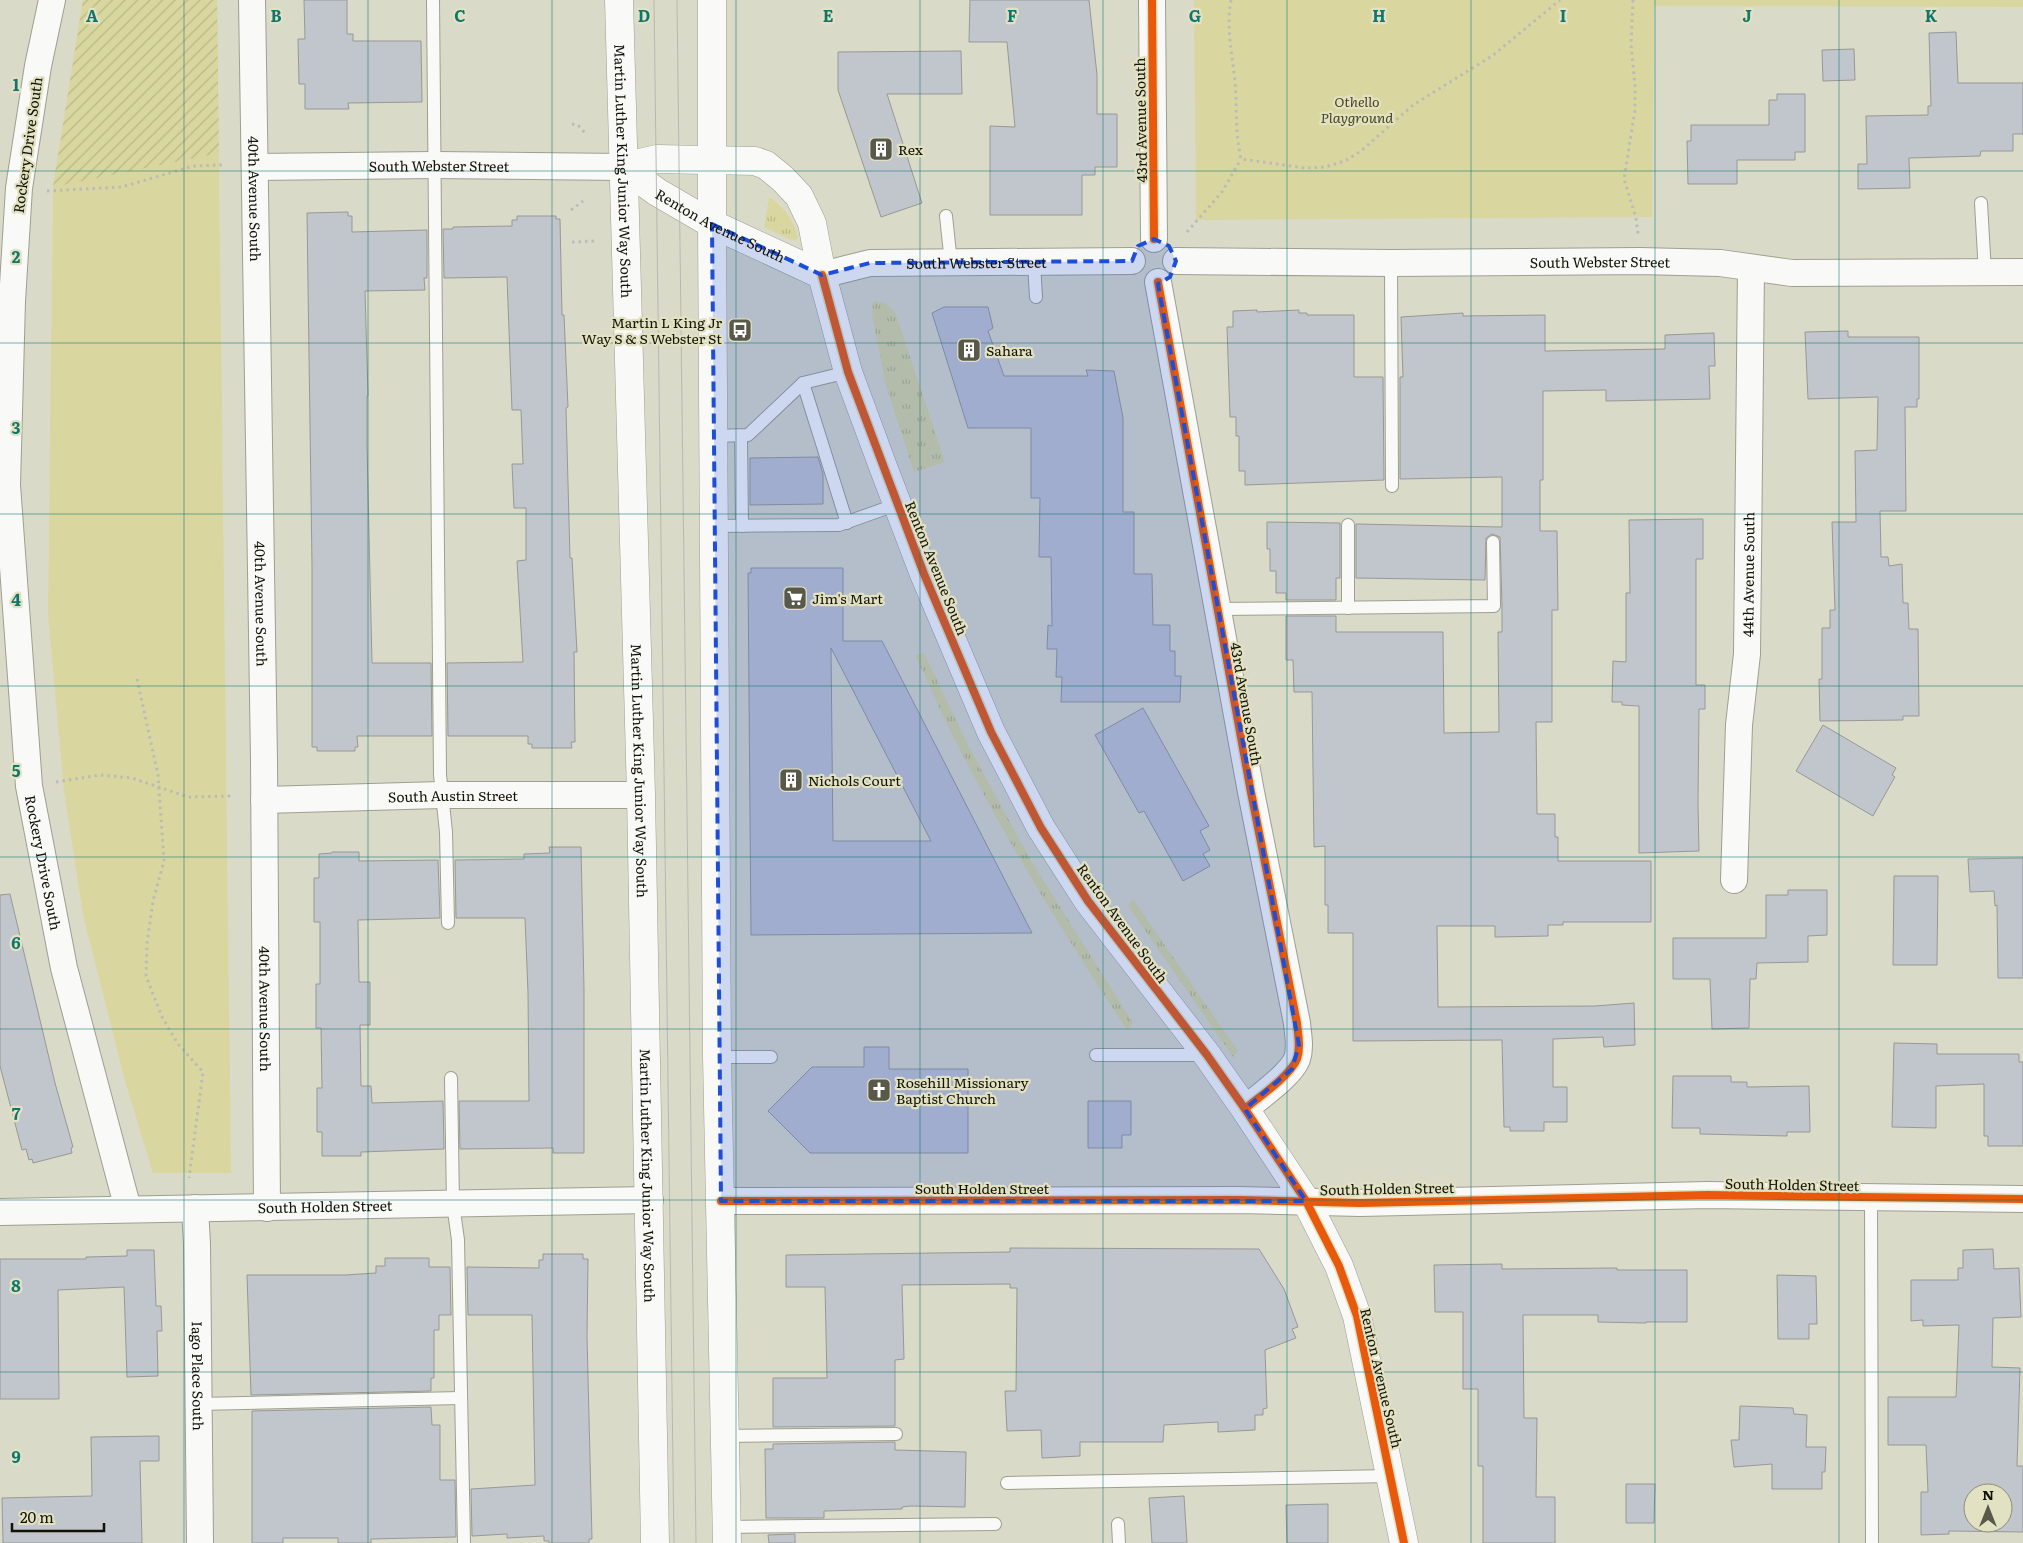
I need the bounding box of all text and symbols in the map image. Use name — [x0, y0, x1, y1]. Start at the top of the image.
text: A — [86, 3, 98, 27]
text: B — [270, 3, 282, 27]
text: C — [454, 3, 466, 27]
text: D — [638, 3, 650, 27]
text: E — [823, 3, 834, 27]
text: F — [1007, 3, 1017, 27]
text: G — [1189, 3, 1201, 27]
text: H — [1372, 3, 1386, 27]
text: I — [1560, 3, 1566, 27]
text: J — [1742, 3, 1752, 27]
text: K — [1925, 3, 1938, 27]
street label: Martin Luther King Junior Way South — [610, 44, 637, 298]
street label: 43rd Avenue South — [1129, 57, 1151, 183]
text: 1 — [13, 72, 20, 96]
street label: Rockery Drive South — [8, 76, 46, 214]
park label: Othello Playground — [1321, 91, 1393, 127]
street label: 40th Avenue South — [244, 136, 266, 262]
building icon: Rex — [868, 136, 894, 162]
place label: Rex — [898, 139, 923, 159]
street label: South Webster Street — [369, 155, 510, 176]
street label: Renton Avenue South — [652, 183, 789, 267]
text: 2 — [12, 244, 21, 268]
street label: South Webster Street — [1530, 251, 1671, 272]
street label: South Webster Street — [906, 252, 1047, 273]
place label: Martin L King Jr Way S & S Webster St — [581, 312, 722, 348]
bus stop icon: Martin L King Jr Way S & S Webster St — [727, 317, 753, 343]
building icon: Sahara — [956, 337, 982, 363]
place label: Sahara — [986, 340, 1033, 360]
text: 3 — [12, 415, 21, 439]
street label: Renton Avenue South — [901, 498, 973, 638]
street label: 44th Avenue South — [1737, 512, 1758, 637]
street label: 40th Avenue South — [251, 541, 273, 667]
supermarket icon: Jim's Mart — [782, 585, 808, 611]
text: 4 — [11, 587, 21, 611]
place label: Jim's Mart — [812, 588, 883, 608]
street label: 43rd Avenue South — [1226, 641, 1268, 767]
street label: Martin Luther King Junior Way South — [627, 643, 653, 898]
text: 5 — [12, 758, 21, 782]
building icon: Nichols Court — [778, 767, 804, 793]
place label: Nichols Court — [808, 770, 901, 790]
street label: South Austin Street — [388, 785, 518, 806]
street label: Rockery Drive South — [21, 793, 67, 932]
street label: Renton Avenue South — [1073, 859, 1173, 987]
text: 6 — [11, 930, 21, 954]
street label: 40th Avenue South — [255, 946, 276, 1072]
street label: Martin Luther King Junior Way South — [636, 1048, 661, 1303]
place label: Rosehill Missionary Baptist Church — [896, 1072, 1029, 1108]
church icon: Rosehill Missionary Baptist Church — [866, 1077, 892, 1103]
text: 7 — [12, 1101, 21, 1125]
street label: South Holden Street — [1725, 1173, 1860, 1195]
street label: South Holden Street — [1320, 1177, 1455, 1199]
street label: South Holden Street — [915, 1178, 1050, 1198]
street label: South Holden Street — [257, 1195, 393, 1217]
text: 8 — [11, 1273, 21, 1297]
street label: Renton Avenue South — [1356, 1306, 1408, 1450]
street label: Iago Place South — [188, 1321, 209, 1431]
text: 9 — [11, 1444, 21, 1468]
north arrow — [1963, 1483, 2013, 1533]
text: N — [1982, 1484, 1994, 1504]
scale bar — [12, 1500, 105, 1532]
text: 20 m — [20, 1505, 54, 1528]

